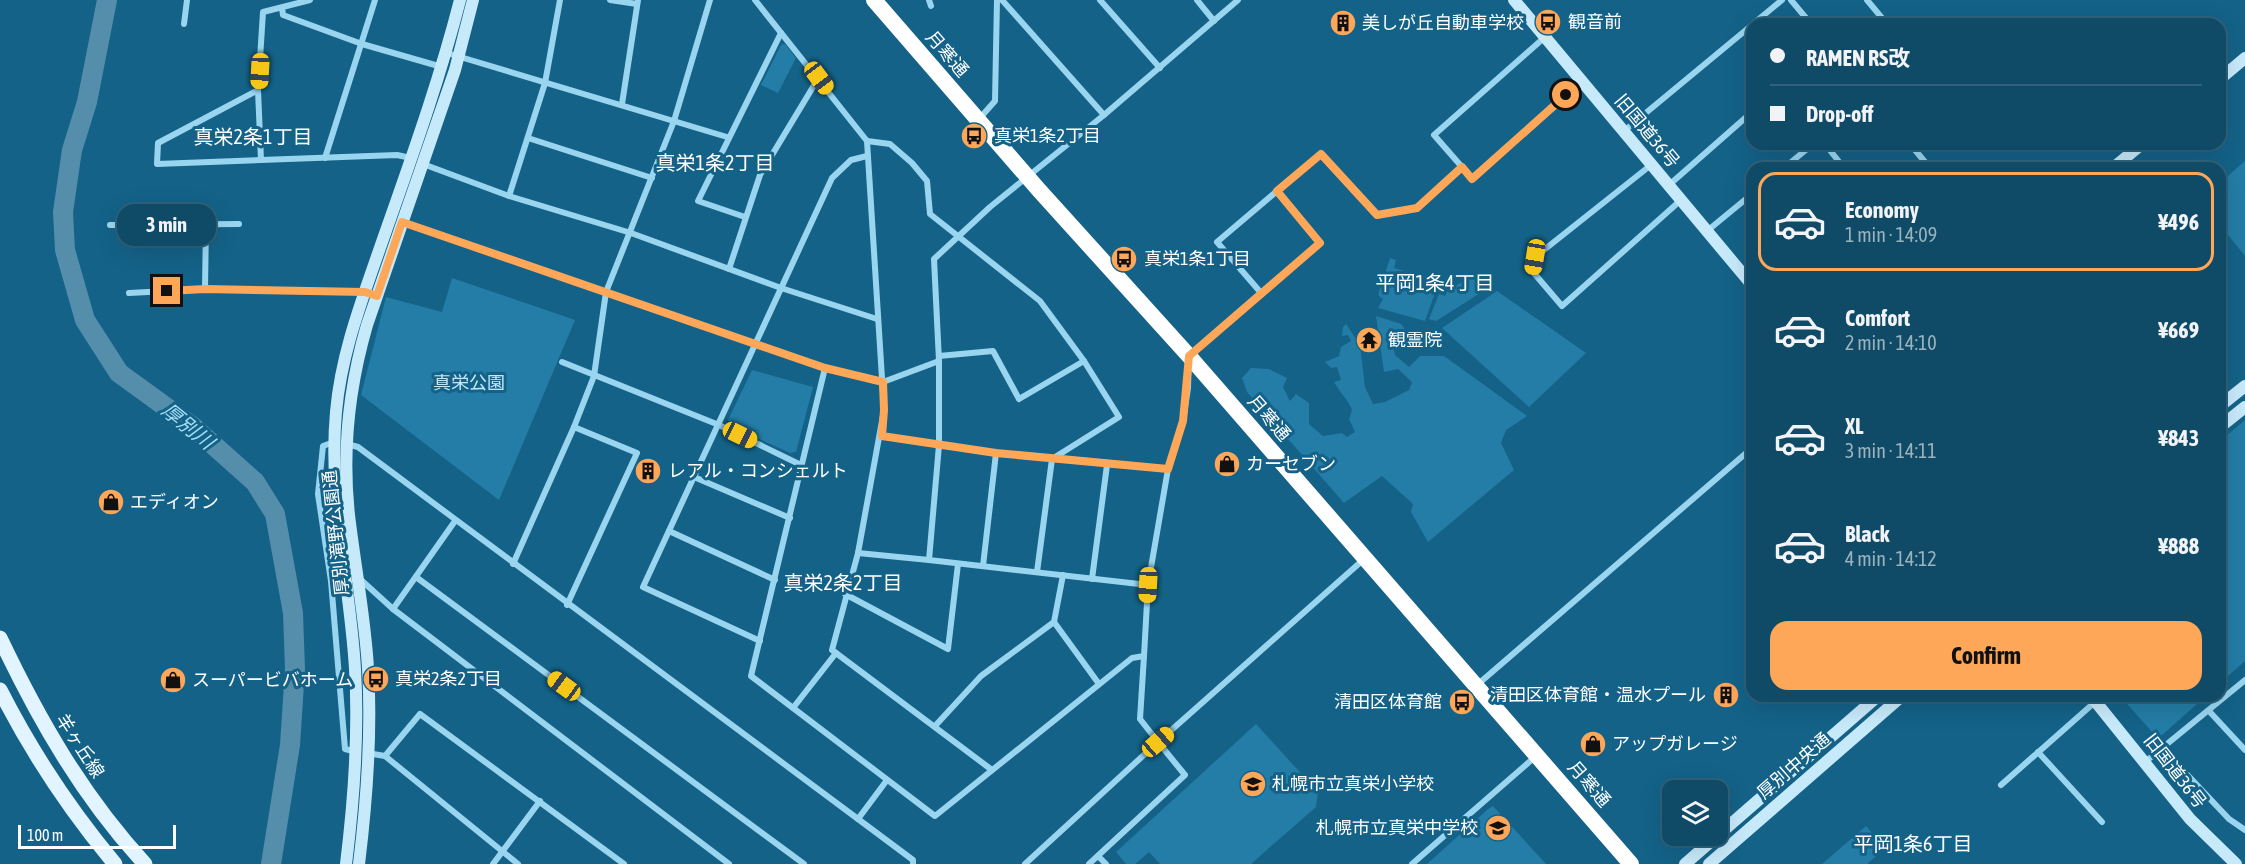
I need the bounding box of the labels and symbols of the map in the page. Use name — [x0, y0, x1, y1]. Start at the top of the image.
bus stop icon: 観音前 — [1533, 7, 1563, 37]
building icon: 美しが丘自動車学校 — [1328, 8, 1358, 38]
place label: 観音前 — [1568, 11, 1622, 32]
place label: 美しが丘自動車学校 — [1362, 12, 1524, 33]
street label: 月寒通 — [922, 26, 973, 81]
car — [250, 53, 270, 89]
car — [801, 58, 837, 98]
route start — [1552, 81, 1579, 108]
street label: 旧国道36号 — [1611, 90, 1684, 171]
bus stop icon: 真栄1条2丁目 — [959, 121, 989, 151]
district label: 真栄2条1丁目 — [194, 125, 312, 148]
place label: 真栄1条2丁目 — [994, 125, 1101, 146]
district label: 真栄1条2丁目 — [656, 151, 774, 174]
callout: 3 min — [118, 204, 216, 246]
car — [1523, 238, 1547, 276]
bus stop icon: 真栄1条1丁目 — [1109, 244, 1139, 274]
place label: 真栄1条1丁目 — [1144, 248, 1251, 269]
district label: 平岡1条4丁目 — [1376, 271, 1494, 294]
route end — [153, 277, 180, 304]
temple icon: 観霊院 — [1354, 325, 1384, 355]
place label: 観霊院 — [1388, 329, 1442, 350]
park label: 真栄公園 — [433, 372, 505, 393]
street label: 月寒通 — [1244, 390, 1295, 445]
water label: 厚別川 — [158, 398, 220, 455]
car — [720, 419, 760, 451]
shop icon: カーセブン — [1212, 449, 1242, 479]
place label: カーセブン — [1246, 453, 1336, 474]
building icon: レアル・コンシェルト — [633, 456, 663, 486]
place label: レアル・コンシェルト — [668, 460, 848, 481]
street label: 厚別滝野公園通 — [318, 469, 353, 597]
shop icon: エディオン — [96, 487, 126, 517]
place label: エディオン — [130, 491, 219, 512]
car — [1138, 567, 1158, 603]
district label: 真栄2条2丁目 — [784, 571, 902, 594]
bus stop icon: 真栄2条2丁目 — [361, 664, 391, 694]
shop icon: スーパービバホーム — [158, 665, 188, 695]
place label: 真栄2条2丁目 — [395, 668, 502, 689]
car — [544, 668, 584, 704]
place label: スーパービバホーム — [192, 669, 353, 690]
building icon: 清田区体育館・温水プール — [1711, 680, 1741, 710]
place label: 清田区体育館・温水プール — [1490, 684, 1706, 705]
bus stop icon: 清田区体育館 — [1447, 687, 1477, 717]
place label: 清田区体育館 — [1334, 691, 1442, 712]
street label: 羊ヶ丘線 — [52, 710, 109, 782]
car — [1139, 723, 1177, 761]
street label: 厚別中央通 — [1753, 728, 1835, 803]
shop icon: アップガレージ — [1578, 729, 1608, 759]
street label: 旧国道36号 — [2140, 729, 2211, 812]
place label: アップガレージ — [1612, 733, 1738, 754]
street label: 月寒通 — [1564, 756, 1615, 811]
school or university icon: 札幌市立真栄小学校 — [1238, 769, 1268, 799]
place label: 札幌市立真栄小学校 — [1272, 773, 1434, 794]
school or university icon: 札幌市立真栄中学校 — [1483, 813, 1513, 843]
place label: 札幌市立真栄中学校 — [1316, 817, 1478, 838]
scale bar — [18, 822, 176, 850]
district label: 平岡1条6丁目 — [1854, 832, 1972, 855]

